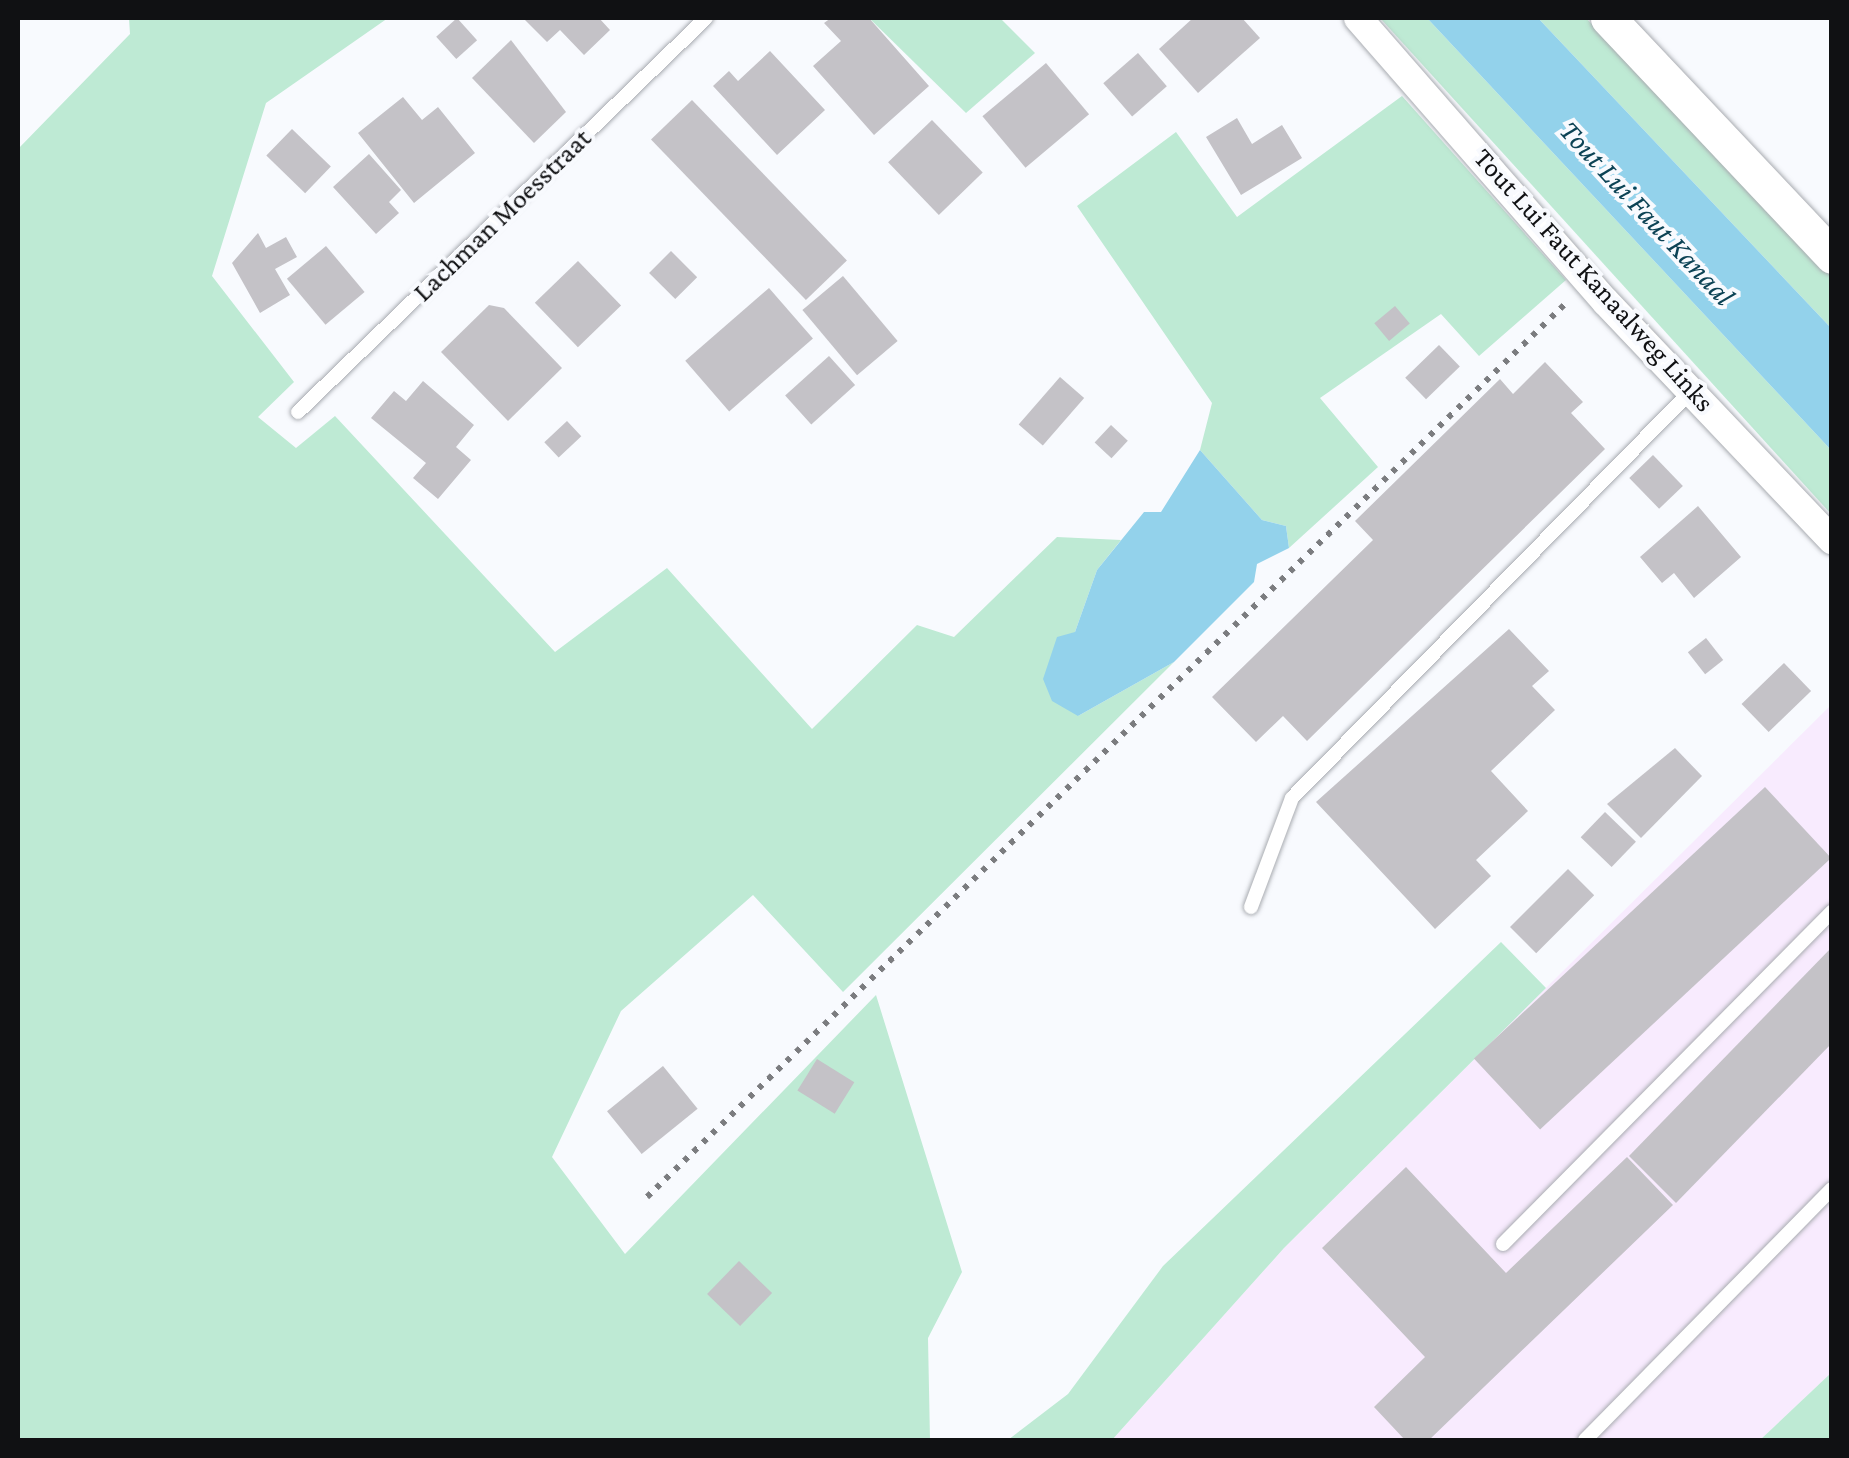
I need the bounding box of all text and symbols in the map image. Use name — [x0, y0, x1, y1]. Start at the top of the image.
water label: Tout Lui Faut Kanaal — [1552, 113, 1742, 313]
street label: Lachman Moesstraat — [406, 121, 598, 309]
street label: Tout Lui Faut Kanaalweg Links — [1467, 141, 1721, 419]

